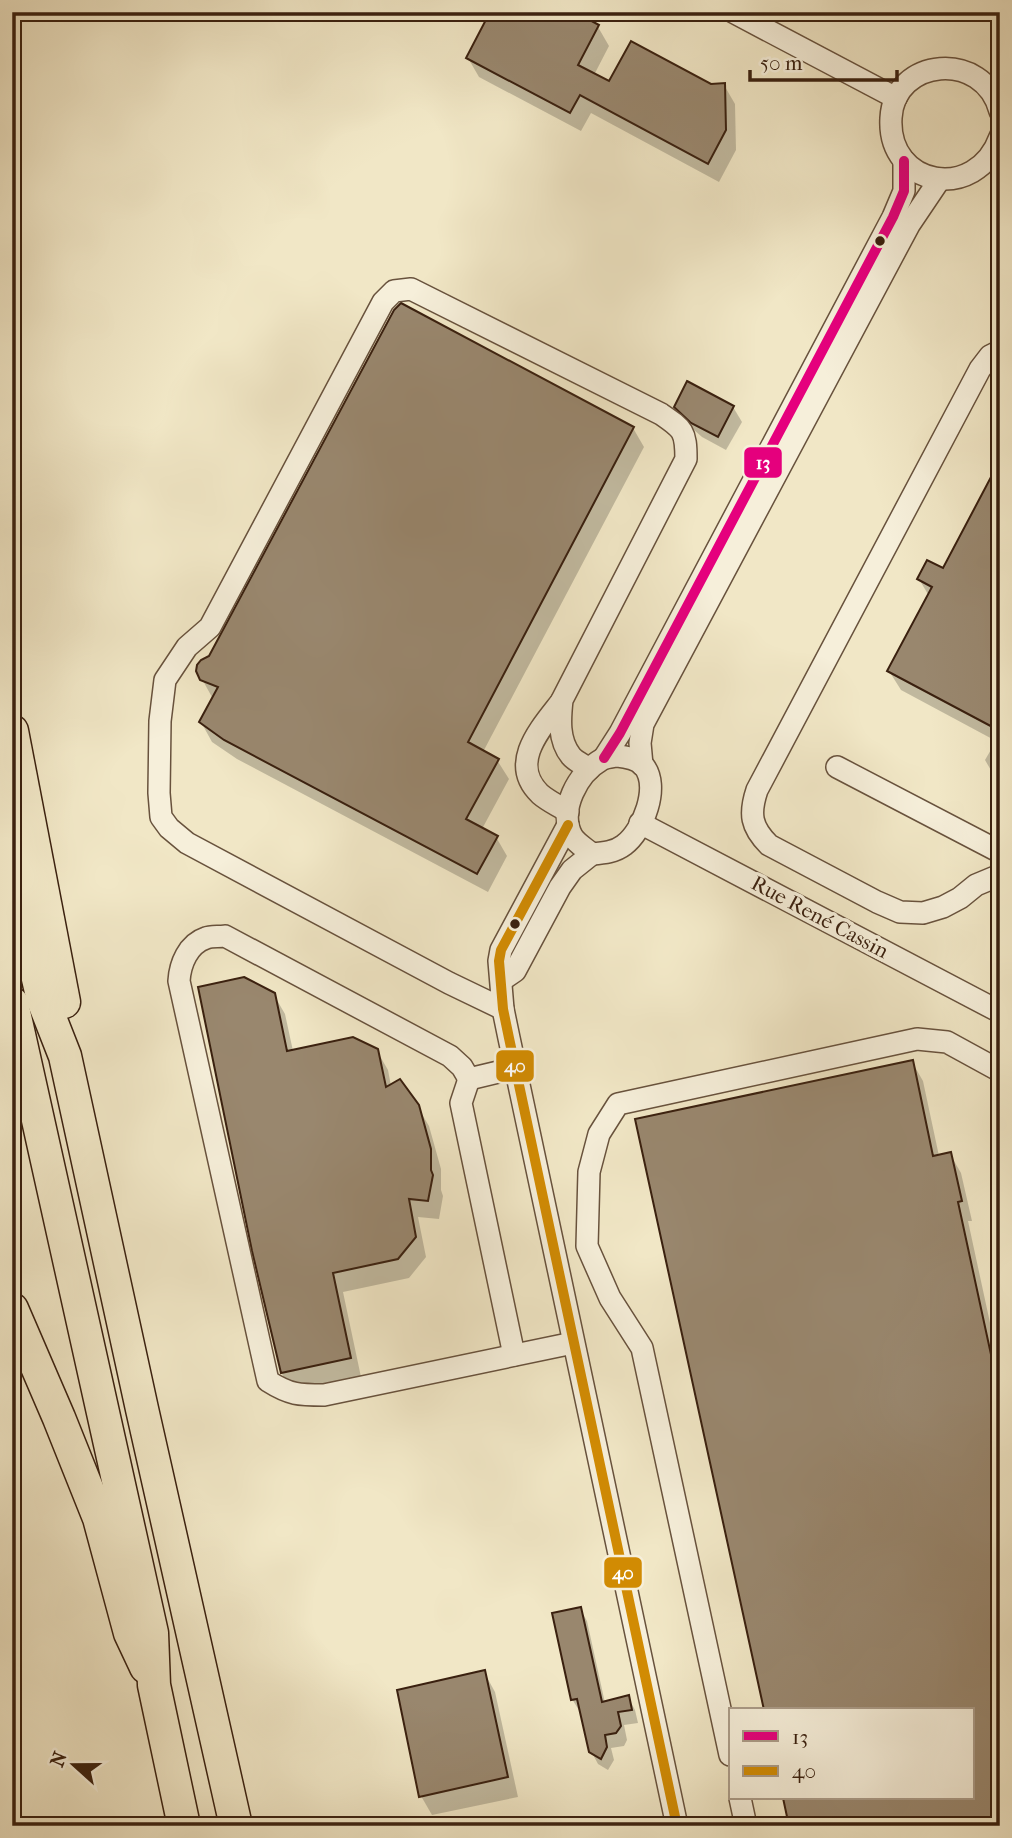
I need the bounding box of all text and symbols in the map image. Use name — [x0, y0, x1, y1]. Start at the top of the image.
scale bar — [750, 38, 897, 82]
text: 50 m — [760, 51, 803, 75]
unlabelled marker — [873, 234, 887, 248]
line badge: 13 — [743, 446, 783, 479]
text: 13 — [756, 452, 770, 474]
street label: Rue René Cassin — [747, 871, 893, 963]
unlabelled marker — [508, 917, 522, 931]
line badge: 40 — [495, 1049, 535, 1083]
text: 40 — [503, 1055, 526, 1077]
line badge: 40 — [603, 1556, 643, 1589]
text: 40 — [611, 1562, 634, 1584]
legend — [729, 1708, 974, 1800]
text: 13 — [792, 1725, 808, 1749]
north arrow — [38, 1730, 108, 1800]
text: N — [46, 1748, 72, 1770]
text: 40 — [792, 1759, 816, 1783]

